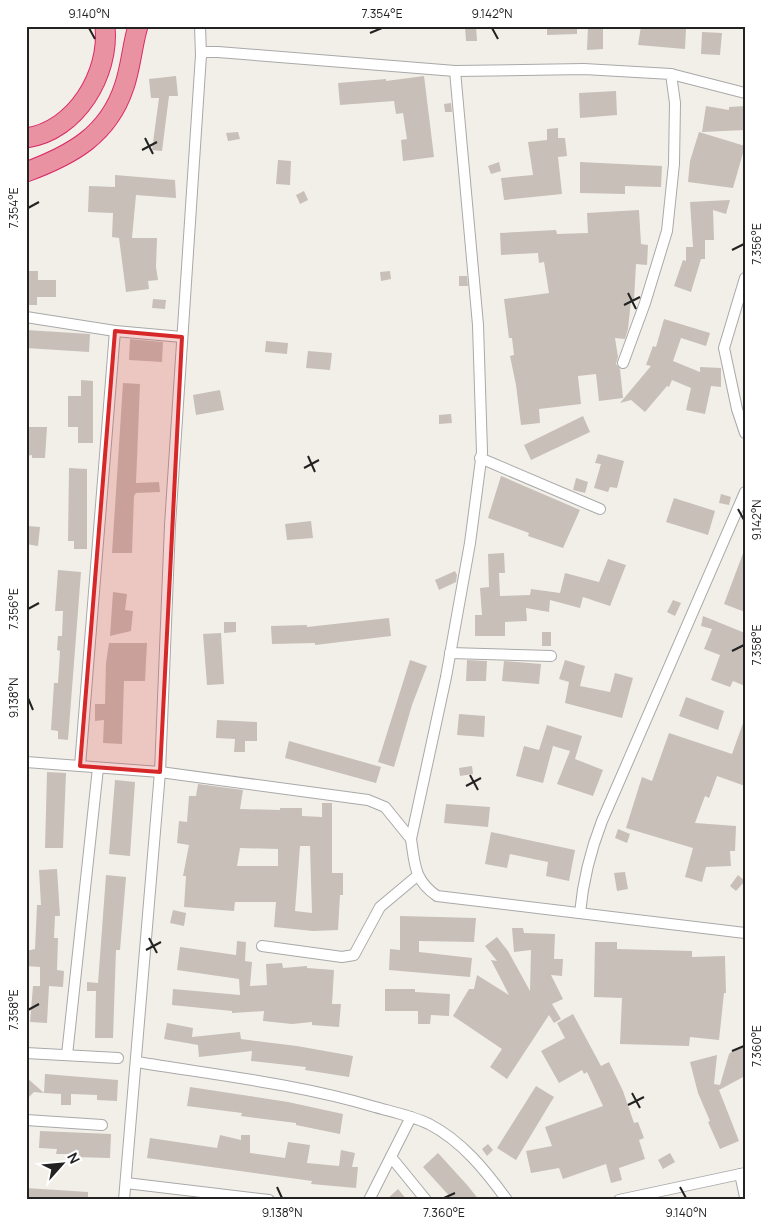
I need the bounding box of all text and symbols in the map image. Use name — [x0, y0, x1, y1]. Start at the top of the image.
text: 9.140°N — [68, 5, 110, 22]
text: 7.354°E — [361, 5, 403, 22]
text: 9.142°N — [471, 5, 513, 22]
text: 7.354°E — [5, 187, 22, 229]
text: 7.356°E — [748, 223, 765, 265]
text: 9.142°N — [748, 499, 765, 541]
text: 7.356°E — [5, 588, 22, 630]
text: 7.358°E — [748, 624, 765, 666]
text: 9.138°N — [5, 678, 22, 718]
text: 7.358°E — [5, 989, 22, 1031]
text: 7.360°E — [748, 1025, 765, 1067]
north arrow — [38, 1138, 88, 1188]
text: N — [63, 1149, 85, 1167]
text: 9.138°N — [262, 1204, 302, 1221]
text: 7.360°E — [423, 1204, 465, 1221]
text: 9.140°N — [665, 1204, 707, 1221]

